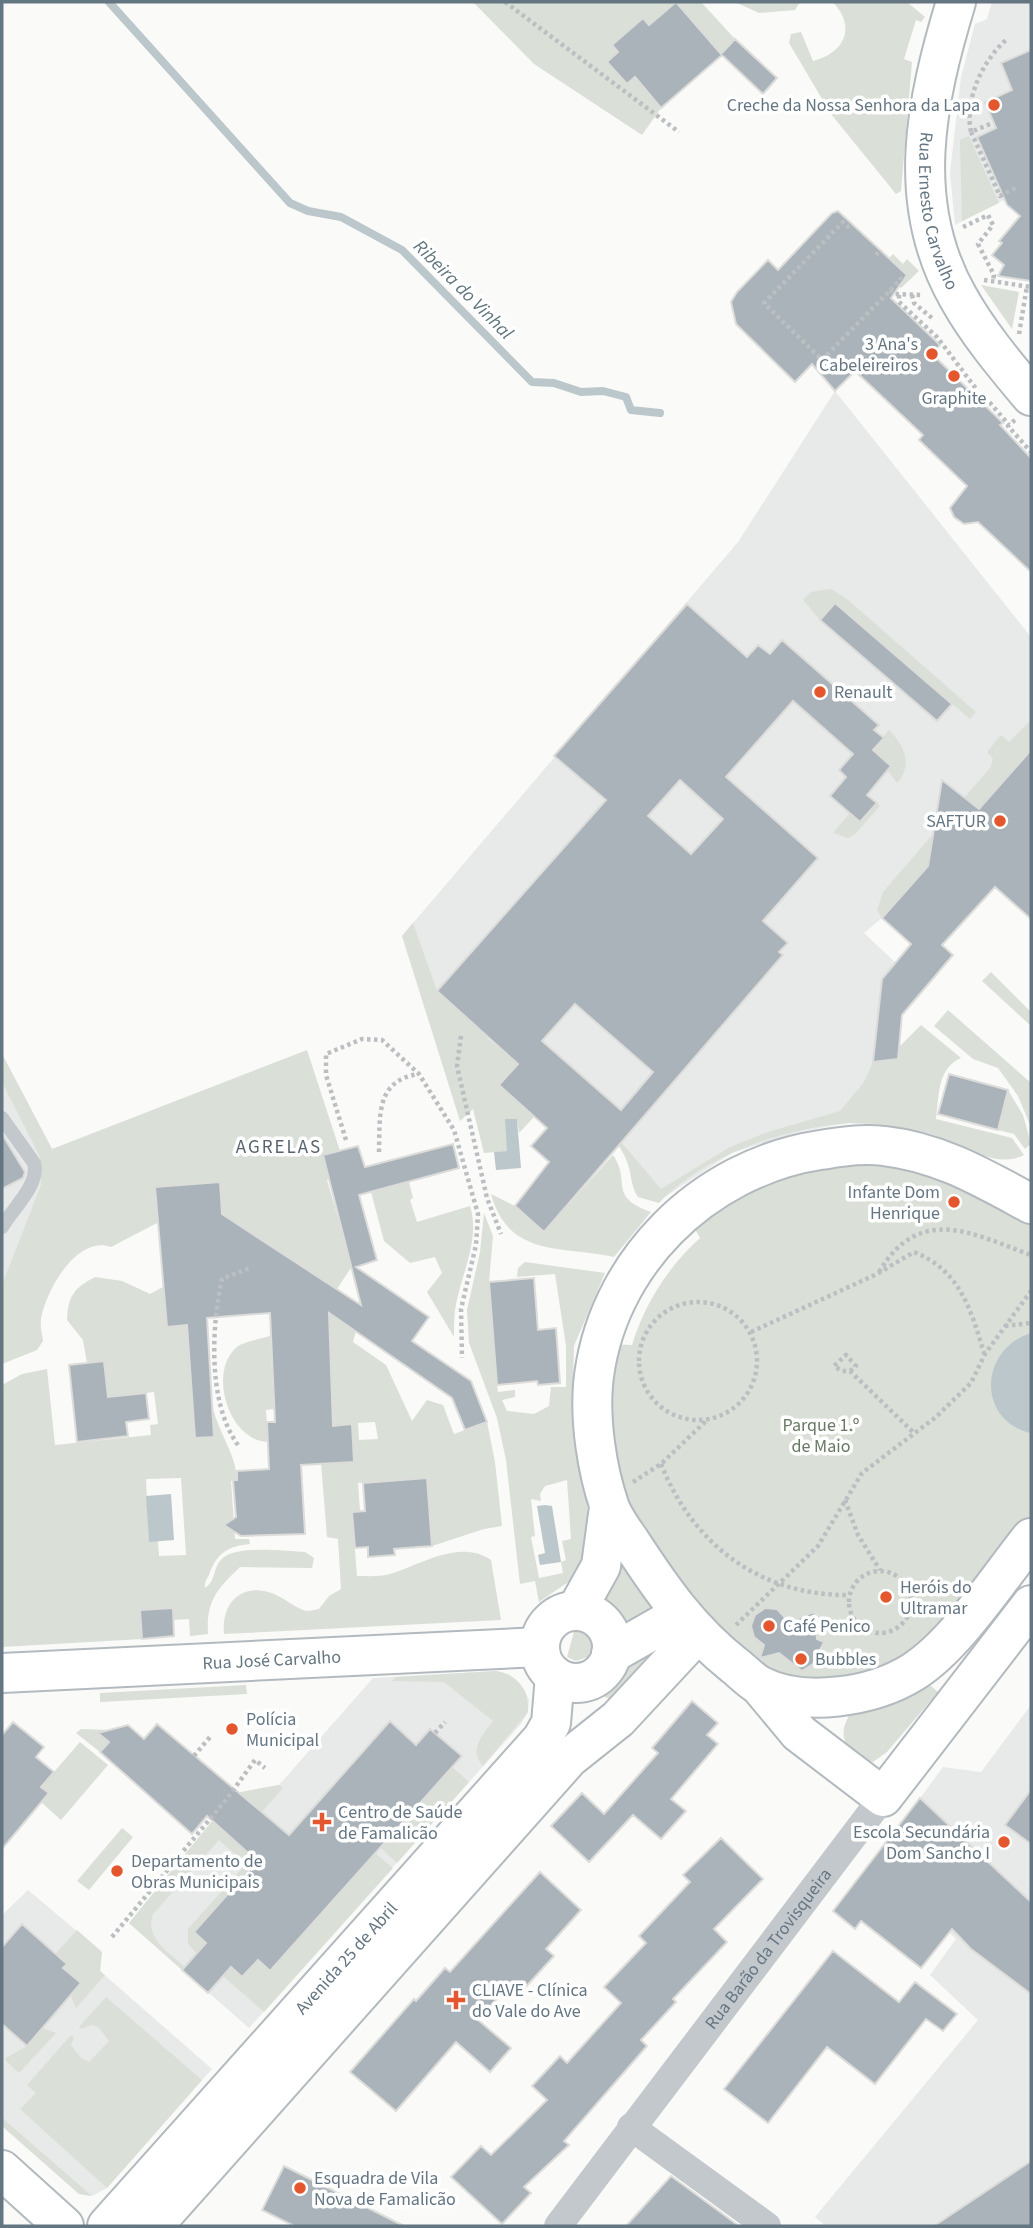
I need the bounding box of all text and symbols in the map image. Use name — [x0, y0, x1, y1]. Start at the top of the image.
place label: Creche da Nossa Senhora da Lapa — [727, 93, 980, 118]
marker: Creche da Nossa Senhora da Lapa — [986, 97, 1002, 113]
street label: Rua Ernesto Carvalho — [913, 131, 965, 294]
water label: Ribeira do Vinhal — [407, 234, 519, 346]
place label: 3 Ana's Cabeleireiros — [819, 332, 918, 378]
marker: 3 Ana's Cabeleireiros — [924, 346, 940, 362]
marker: Graphite — [946, 368, 962, 384]
place label: Graphite — [922, 386, 987, 411]
place label: Renault — [834, 680, 892, 705]
marker: Renault — [812, 684, 828, 700]
place label: SAFTUR — [926, 809, 986, 834]
marker: SAFTUR — [992, 813, 1008, 829]
district label: AGRELAS — [236, 1134, 322, 1161]
place label: Infante Dom Henrique — [847, 1180, 940, 1226]
marker: Infante Dom Henrique — [946, 1194, 962, 1210]
park label: Parque 1.º de Maio — [783, 1413, 860, 1459]
place label: Heróis do Ultramar — [900, 1575, 972, 1621]
marker: Heróis do Ultramar — [878, 1589, 894, 1605]
place label: Café Penico — [783, 1614, 871, 1639]
marker: Café Penico — [761, 1618, 777, 1634]
street label: Rua José Carvalho — [202, 1644, 341, 1676]
place label: Bubbles — [815, 1647, 876, 1672]
marker: Bubbles — [793, 1651, 809, 1667]
place label: Polícia Municipal — [246, 1707, 319, 1753]
marker: Polícia Municipal — [224, 1721, 240, 1737]
place label: Centro de Saúde de Famalicão — [338, 1800, 463, 1846]
marker: Centro de Saúde de Famalicão — [312, 1812, 332, 1832]
place label: Escola Secundária Dom Sancho I — [853, 1820, 990, 1866]
marker: Escola Secundária Dom Sancho I — [996, 1834, 1012, 1850]
place label: Departamento de Obras Municipais — [131, 1849, 263, 1895]
marker: Departamento de Obras Municipais — [109, 1863, 125, 1879]
street label: Rua Barão da Trovisqueira — [699, 1863, 837, 2034]
street label: Avenida 25 de Abril — [289, 1897, 403, 2020]
place label: CLIAVE - Clínica do Vale do Ave — [472, 1978, 588, 2024]
marker: CLIAVE - Clínica do Vale do Ave — [446, 1990, 466, 2010]
place label: Esquadra de Vila Nova de Famalicão — [314, 2166, 456, 2212]
marker: Esquadra de Vila Nova de Famalicão — [292, 2180, 308, 2196]

